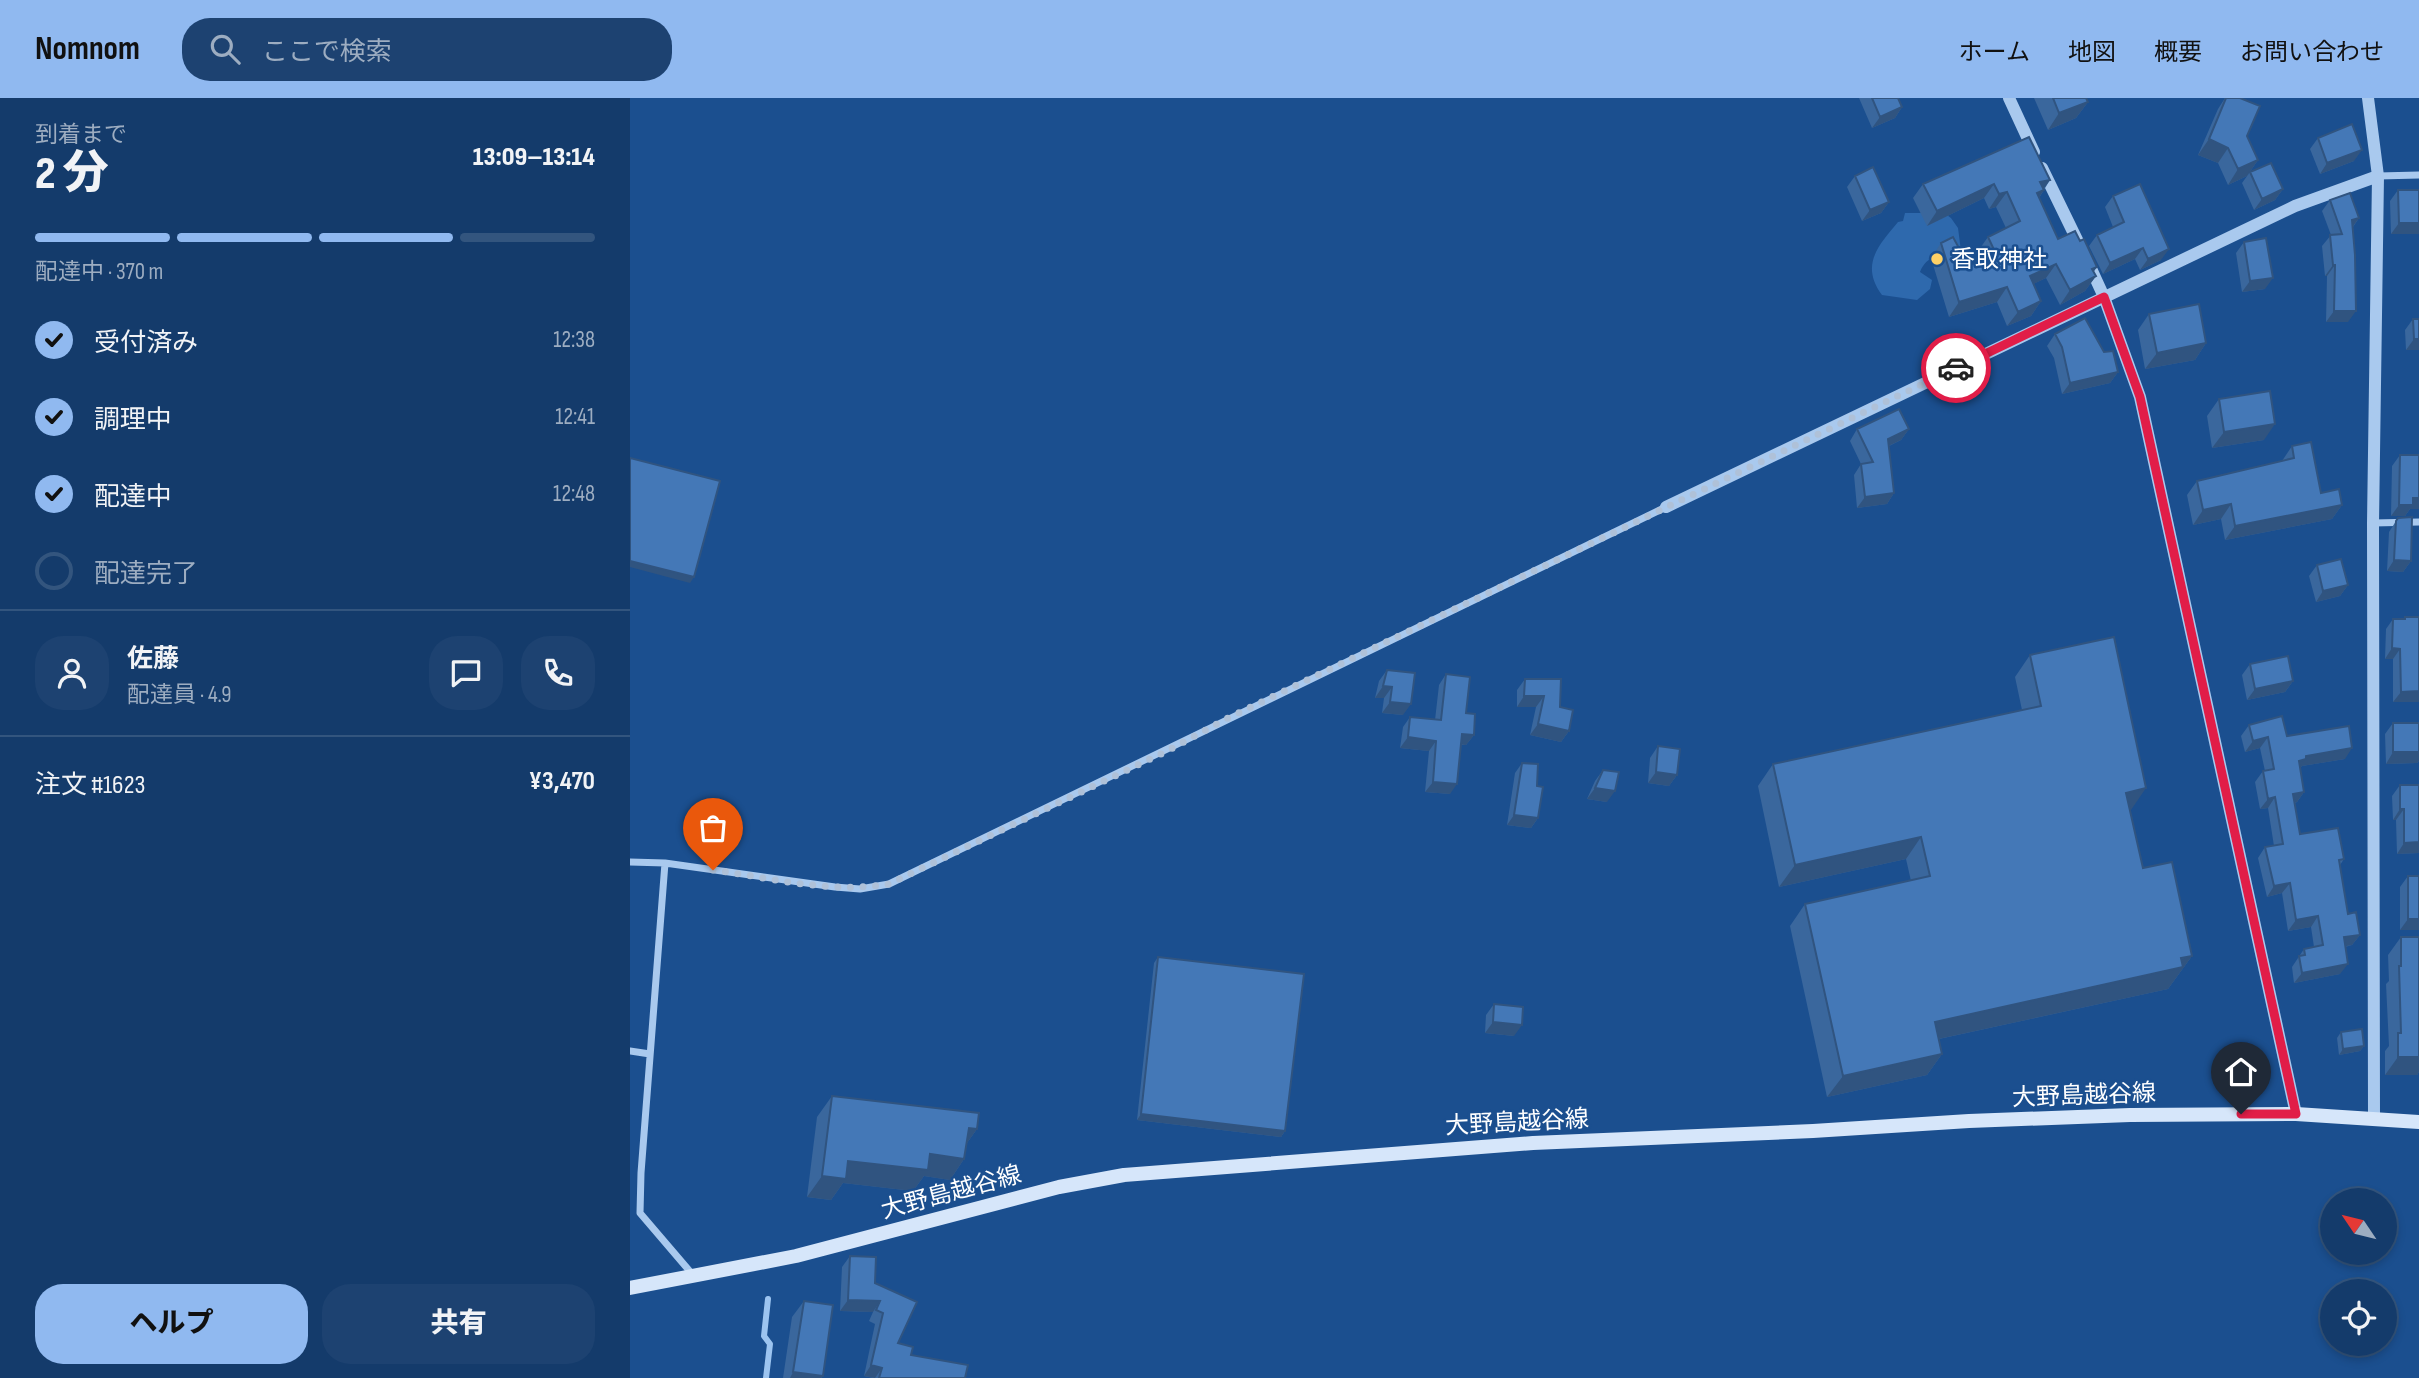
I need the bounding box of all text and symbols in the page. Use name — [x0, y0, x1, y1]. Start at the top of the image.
search box — [182, 18, 672, 81]
text: Nomnom — [35, 29, 140, 69]
icon: search — [206, 30, 244, 68]
text: ここで検索 — [262, 37, 392, 68]
text: ホーム — [1959, 38, 2030, 67]
text: 地図 — [2068, 38, 2116, 67]
text: 概要 — [2154, 38, 2202, 67]
text: お問い合わせ — [2240, 38, 2384, 67]
text: 到着まで — [35, 121, 127, 149]
text: 13:09–13:14 — [473, 142, 595, 173]
text: 2 分 — [35, 147, 109, 202]
place label: 香取神社 — [1951, 245, 2047, 274]
marker: 香取神社 — [1929, 251, 1945, 267]
text: 配達中 · 370 m — [35, 258, 163, 286]
icon: check — [35, 321, 73, 359]
text: 12:38 — [553, 326, 595, 354]
text: 受付済み — [94, 328, 198, 359]
courier — [1921, 333, 1991, 403]
icon: car — [1937, 349, 1975, 387]
icon: check — [35, 398, 73, 436]
text: 12:41 — [555, 403, 595, 431]
text: 調理中 — [94, 405, 172, 436]
icon: check — [35, 475, 73, 513]
text: 12:48 — [553, 480, 595, 508]
text: 配達中 — [94, 482, 172, 513]
text: 配達完了 — [94, 559, 198, 590]
button: person — [35, 636, 109, 710]
button: chat — [429, 636, 503, 710]
button: phone — [521, 636, 595, 710]
text: 佐藤 — [127, 644, 179, 675]
text: 配達員 · 4.9 — [127, 681, 232, 709]
text: ¥3,470 — [529, 766, 595, 797]
text: 注文 #1623 — [35, 770, 145, 801]
pin — [683, 798, 743, 870]
icon: bag — [694, 809, 732, 847]
pin — [2211, 1042, 2271, 1114]
icon: home — [2222, 1053, 2260, 1091]
street label: 大野島越谷線 — [2012, 1078, 2156, 1113]
street label: 大野島越谷線 — [1444, 1104, 1590, 1141]
street label: 大野島越谷線 — [878, 1160, 1024, 1225]
north arrow — [2320, 1188, 2398, 1265]
map controls — [2320, 1188, 2397, 1356]
button: locate — [2320, 1279, 2397, 1356]
button: ヘルプ — [35, 1284, 308, 1364]
button: 共有 — [322, 1284, 595, 1364]

